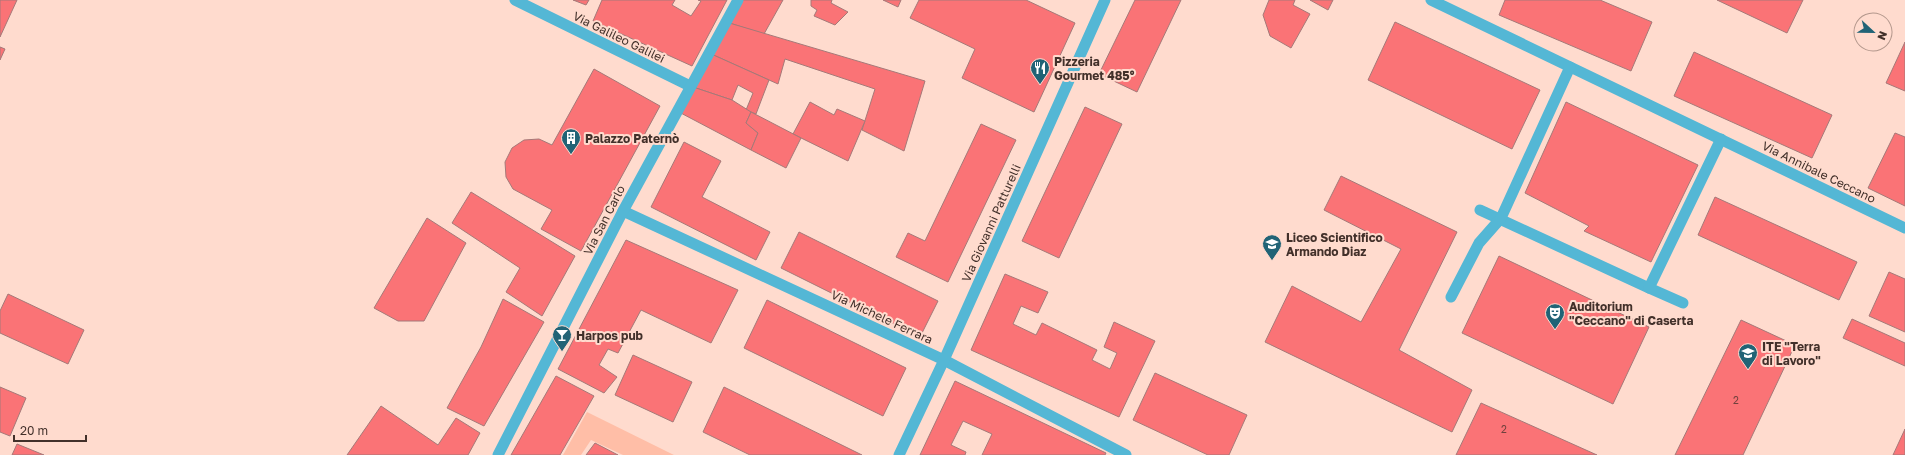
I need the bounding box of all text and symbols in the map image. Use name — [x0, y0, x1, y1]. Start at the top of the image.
street label: Via Galileo Galilei — [571, 8, 667, 66]
north arrow — [1853, 12, 1893, 52]
text: N — [1875, 30, 1890, 42]
place label: Pizzeria Gourmet 485° — [1054, 54, 1135, 83]
restaurant icon: Pizzeria Gourmet 485° — [1029, 57, 1051, 85]
building icon: Palazzo Paternò — [560, 127, 582, 155]
place label: Palazzo Paternò — [585, 131, 679, 146]
street label: Via Annibale Ceccano — [1760, 138, 1878, 206]
street label: Via Giovanni Patturelli — [958, 162, 1024, 284]
street label: Via San Carlo — [580, 183, 628, 257]
place label: Liceo Scientifico Armando Diaz — [1286, 230, 1383, 259]
school or university icon: Liceo Scientifico Armando Diaz — [1261, 233, 1283, 261]
street label: Via Michele Ferrara — [829, 287, 935, 347]
place label: Auditorium "Ceccano" di Caserta — [1569, 299, 1693, 328]
theatre icon: Auditorium "Ceccano" di Caserta — [1544, 302, 1566, 330]
bar icon: Harpos pub — [551, 324, 573, 352]
place label: Harpos pub — [576, 328, 644, 343]
place label: ITE "Terra di Lavoro" — [1762, 339, 1821, 368]
school or university icon: ITE "Terra di Lavoro" — [1737, 342, 1759, 370]
house number: 2 — [1733, 394, 1739, 406]
scale bar — [14, 417, 86, 443]
text: 20 m — [20, 423, 48, 438]
house number: 2 — [1501, 423, 1507, 435]

